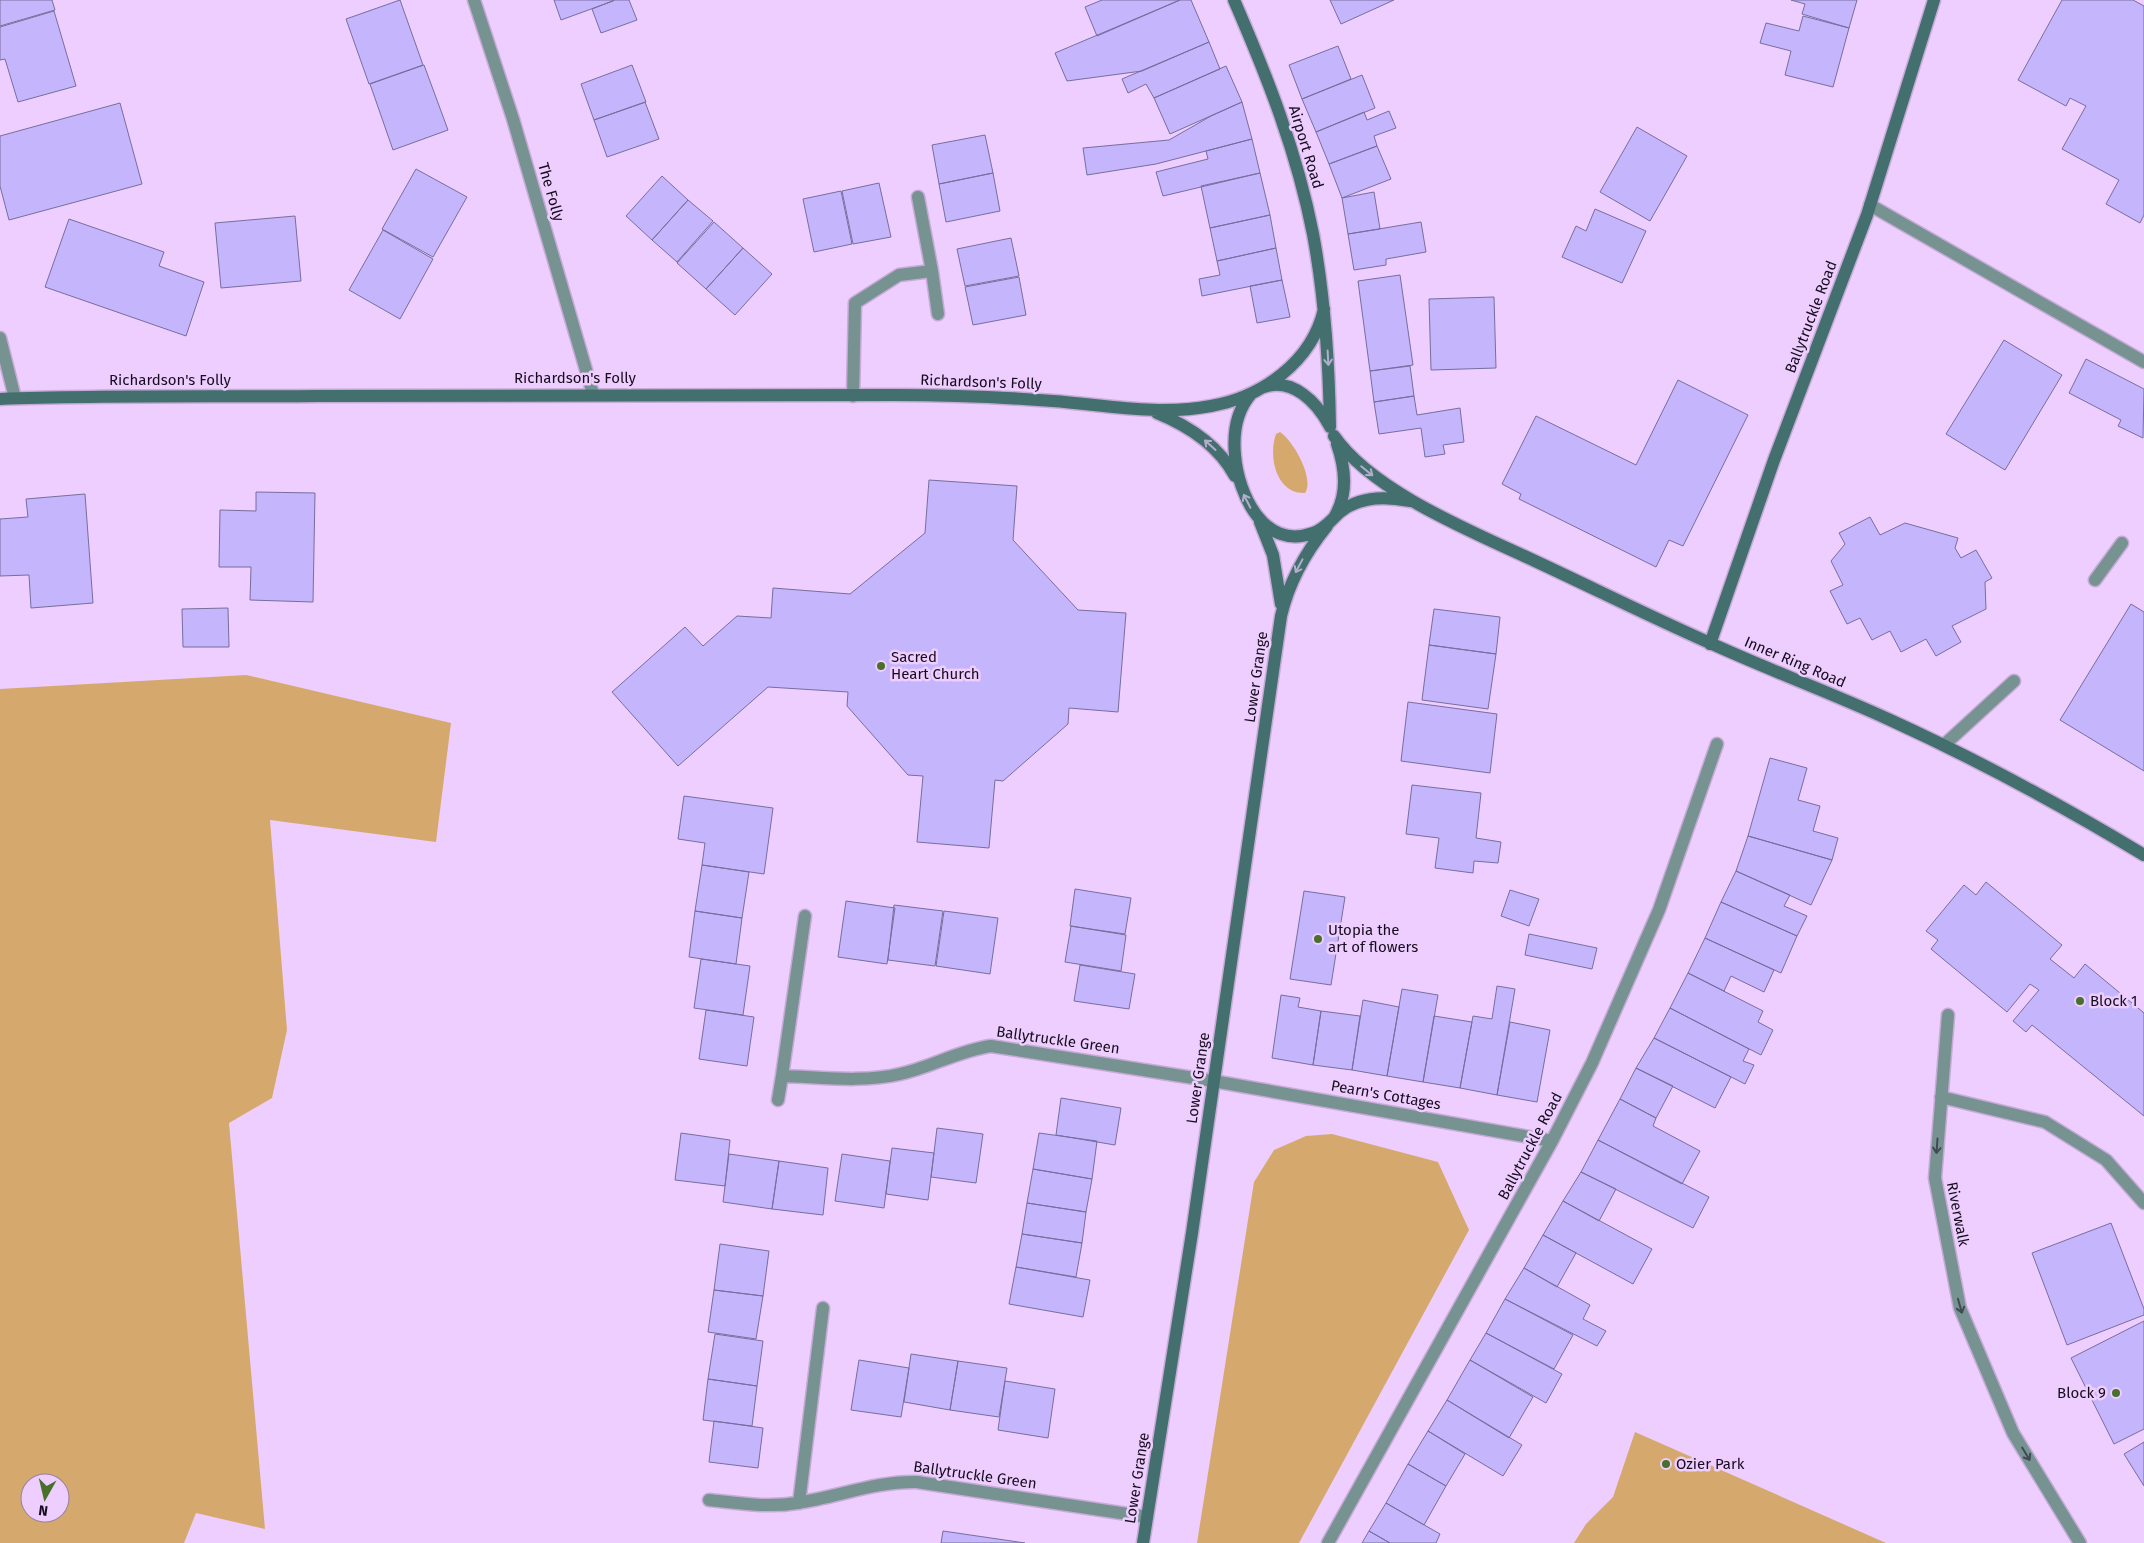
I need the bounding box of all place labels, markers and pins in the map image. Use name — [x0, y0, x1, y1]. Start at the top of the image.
place label: Sacred Heart Church — [891, 648, 980, 683]
marker: Sacred Heart Church — [875, 660, 887, 672]
place label: Utopia the art of flowers — [1328, 921, 1418, 956]
marker: Utopia the art of flowers — [1312, 933, 1324, 945]
place label: Block 1 — [2090, 992, 2138, 1010]
marker: Block 1 — [2074, 995, 2086, 1007]
place label: Block 9 — [2057, 1384, 2106, 1402]
marker: Block 9 — [2110, 1387, 2122, 1399]
place label: Ozier Park — [1676, 1455, 1745, 1473]
marker: Ozier Park — [1660, 1458, 1672, 1470]

